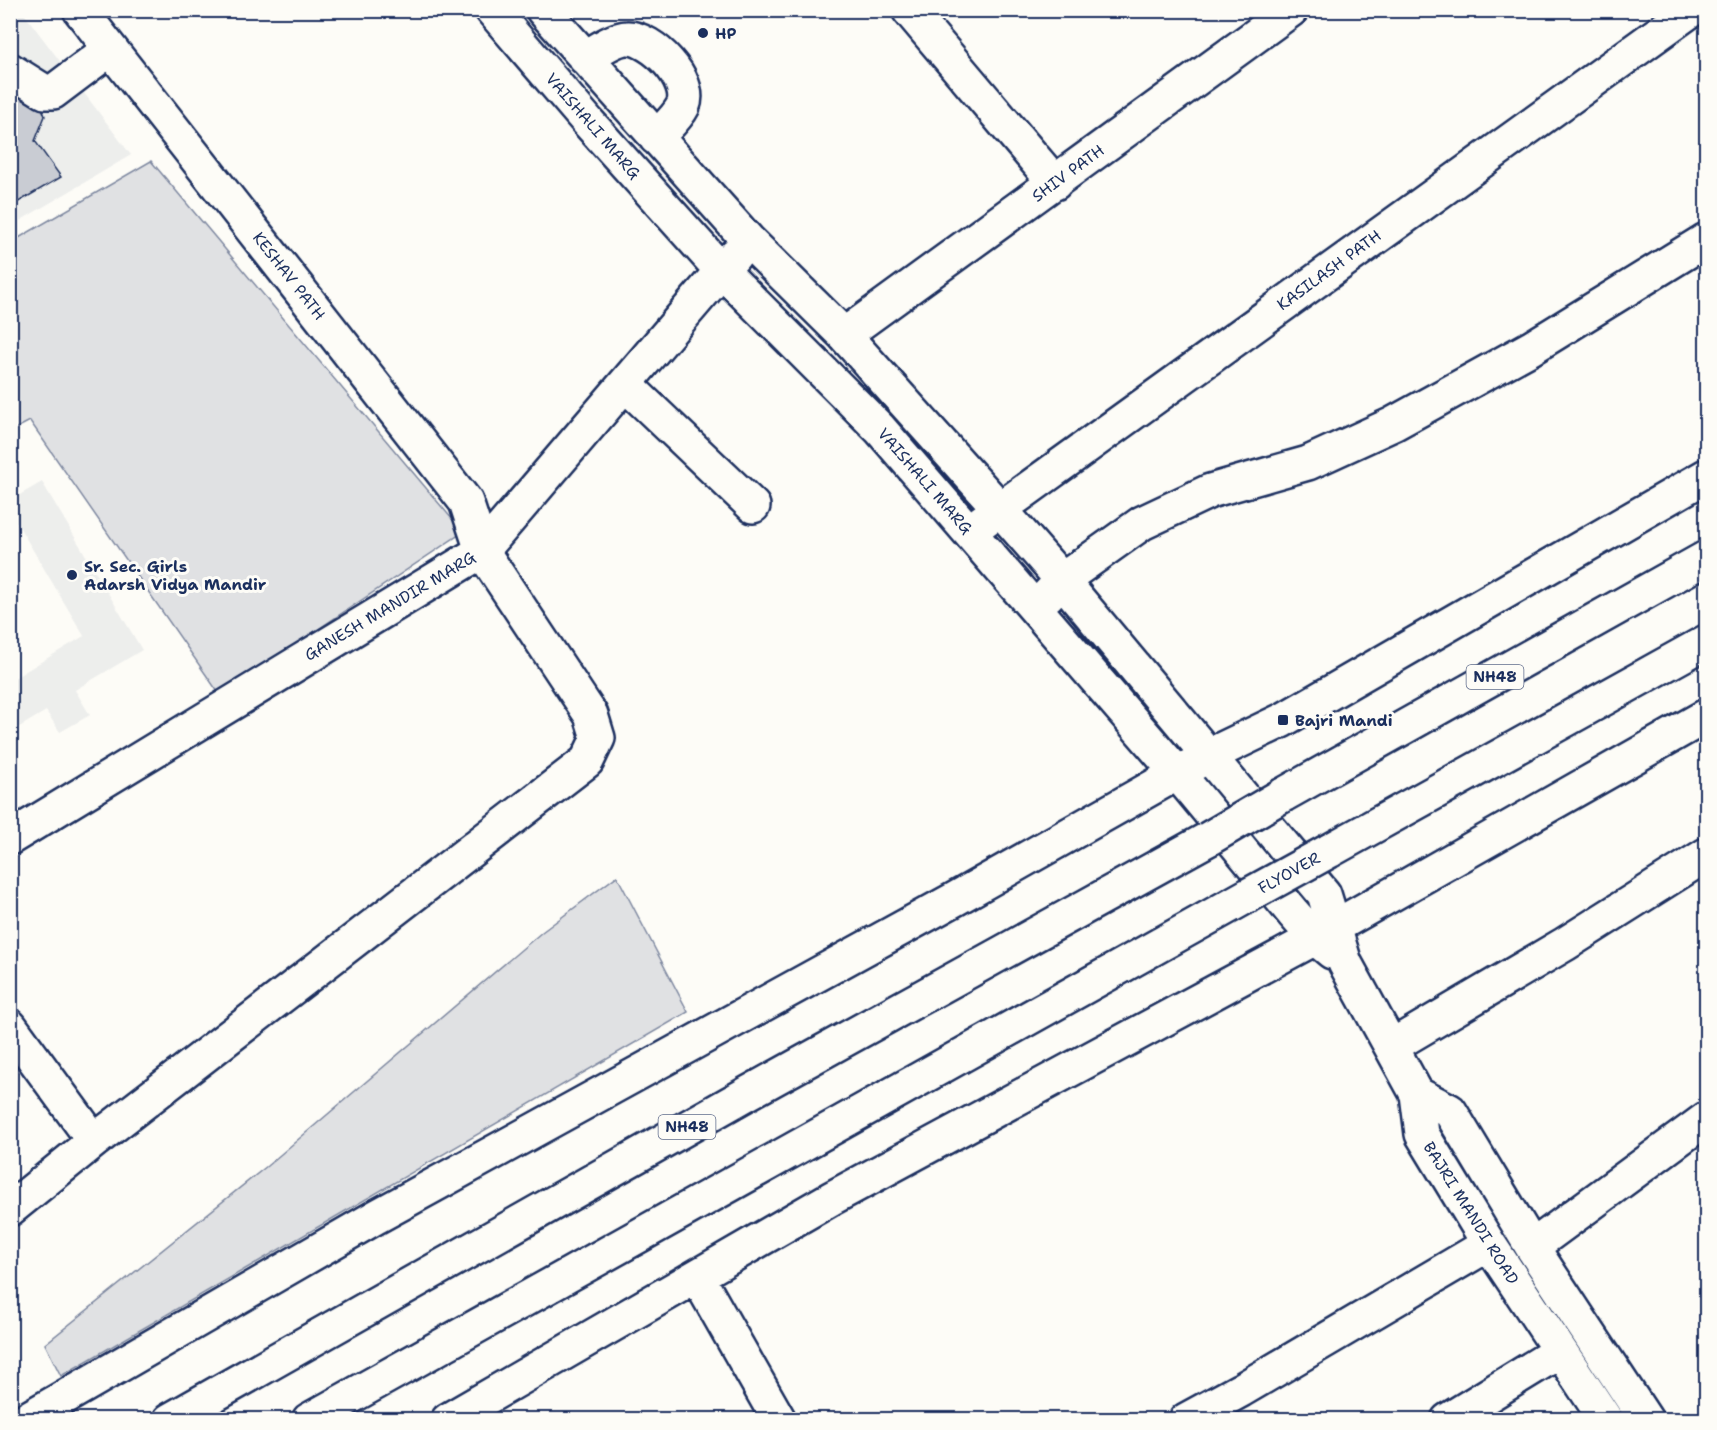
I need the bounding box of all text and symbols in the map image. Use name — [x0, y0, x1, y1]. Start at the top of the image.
place label: HP — [715, 23, 737, 44]
marker: HP — [696, 26, 710, 40]
street label: VAISHALI MARG — [541, 68, 645, 184]
street label: SHIV PATH — [1028, 140, 1108, 206]
street label: KASILASH PATH — [1272, 225, 1386, 315]
street label: KESHAV PATH — [248, 228, 330, 324]
street label: VAISHALI MARG — [873, 423, 977, 539]
street label: GANESH MANDIR MARG — [300, 546, 480, 666]
place label: Sr. Sec. Girls Adarsh Vidya Mandir — [84, 556, 267, 595]
marker: Sr. Sec. Girls Adarsh Vidya Mandir — [65, 568, 79, 582]
road number: NH48 — [1466, 665, 1524, 689]
place label: Bajri Mandi — [1295, 710, 1393, 731]
marker: Bajri Mandi — [1276, 713, 1290, 727]
street label: FLYOVER — [1254, 847, 1324, 899]
road number: NH48 — [658, 1115, 716, 1139]
street label: BAJRI MANDI ROAD — [1419, 1138, 1523, 1288]

